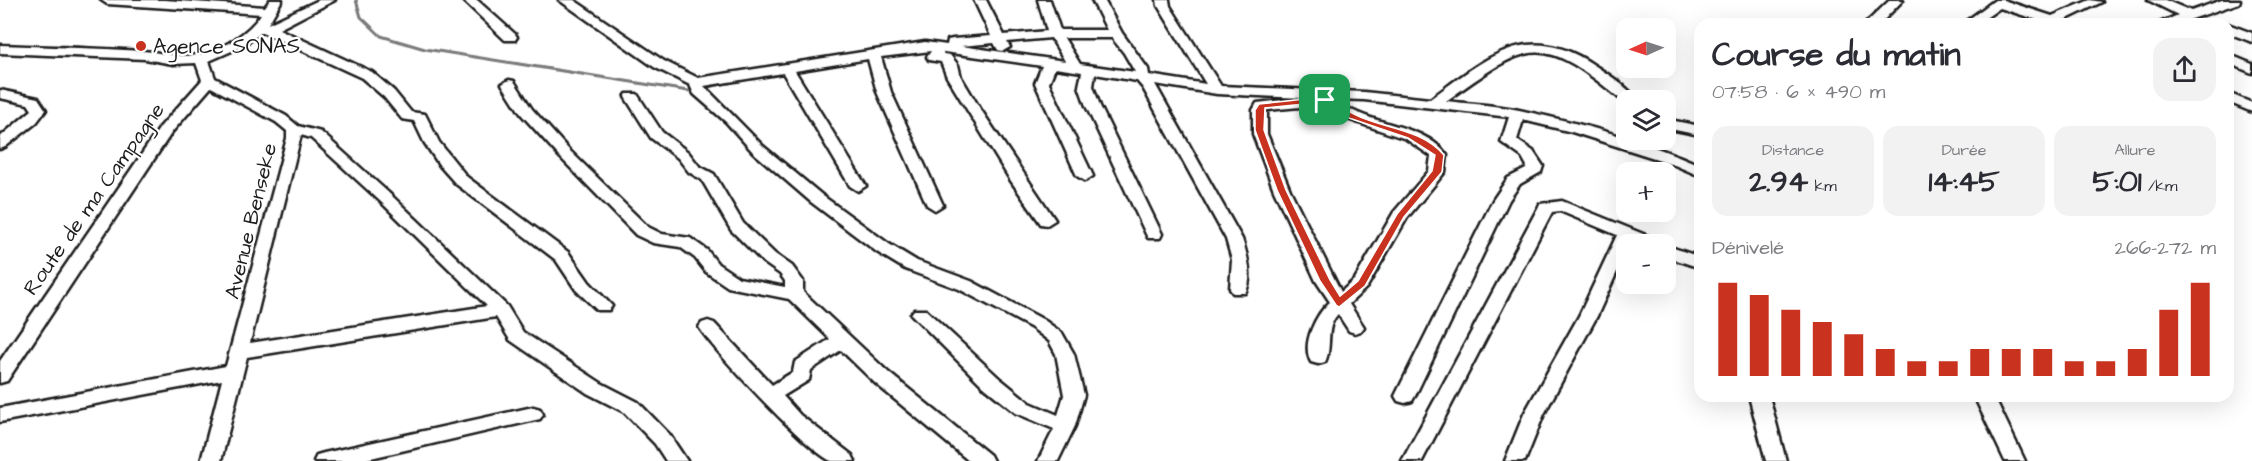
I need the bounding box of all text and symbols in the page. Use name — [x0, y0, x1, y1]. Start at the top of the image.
north arrow — [1616, 18, 1676, 78]
map controls — [1616, 18, 1676, 294]
place label: Agence SONAS — [153, 32, 300, 63]
text: Course du matin — [1712, 32, 1961, 78]
button: share — [2153, 38, 2216, 101]
marker: Agence SONAS — [134, 39, 148, 53]
pin — [1299, 74, 1350, 125]
text: 07:58 · 6 × 490 m — [1712, 78, 1885, 106]
icon: arrive — [1308, 83, 1341, 116]
button: layers — [1616, 90, 1676, 150]
street label: Route de ma Campagne — [17, 97, 173, 302]
text: Distance — [1762, 139, 1824, 161]
text: Durée — [1942, 139, 1986, 161]
text: Allure — [2115, 139, 2155, 161]
street label: Avenue Benseke — [218, 140, 284, 302]
text: 2.94 — [1749, 161, 1808, 203]
text: 14:45 — [1929, 161, 1999, 203]
text: 5:01 — [2093, 161, 2142, 203]
button: + — [1616, 162, 1676, 222]
text: km — [1808, 175, 1837, 197]
text: /km — [2142, 175, 2177, 197]
button: − — [1616, 234, 1676, 294]
text: Dénivelé — [1712, 234, 1784, 262]
text: 266–272 m — [2114, 234, 2216, 262]

